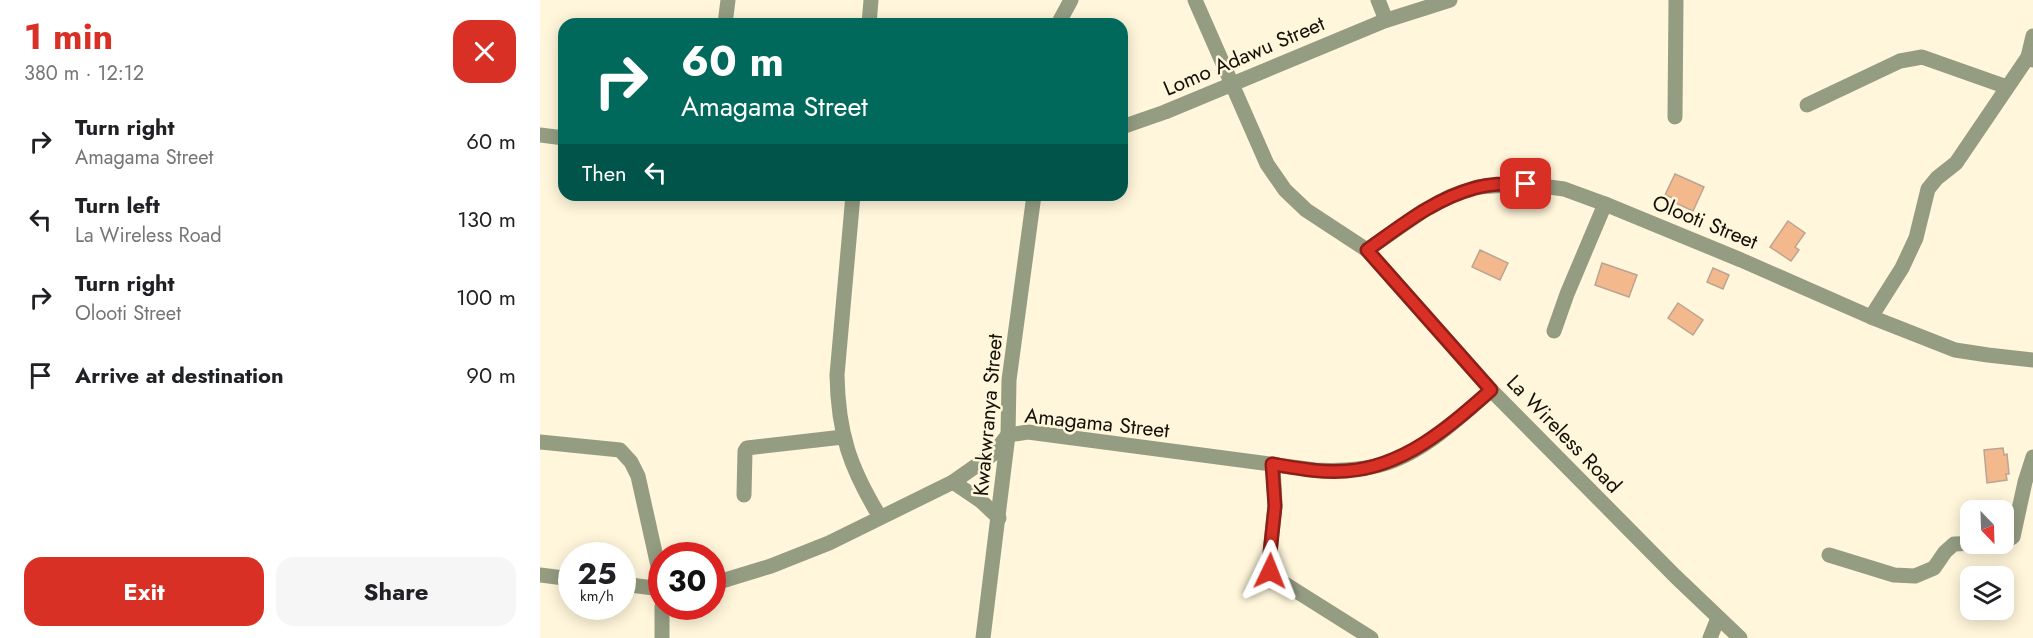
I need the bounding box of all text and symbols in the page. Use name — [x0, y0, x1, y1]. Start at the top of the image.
street label: Lomo Adawu Street — [1159, 8, 1329, 104]
text: 1 min — [24, 10, 113, 62]
button: close — [453, 20, 516, 83]
text: 60 m — [681, 31, 784, 92]
icon: right — [582, 42, 660, 120]
text: 380 m · 12:12 — [24, 59, 144, 88]
text: Amagama Street — [681, 87, 868, 126]
text: Turn right — [75, 111, 175, 143]
icon: right — [24, 125, 57, 158]
text: 60 m — [466, 125, 516, 157]
text: Amagama Street — [75, 143, 213, 172]
icon: left — [639, 156, 672, 189]
text: Then — [582, 157, 627, 189]
pin — [1500, 158, 1551, 209]
icon: arrive — [1509, 167, 1542, 200]
street label: Olooti Street — [1648, 187, 1762, 257]
text: Turn left — [75, 189, 160, 221]
icon: left — [24, 203, 57, 236]
text: 130 m — [457, 203, 516, 235]
text: La Wireless Road — [75, 221, 222, 250]
text: Turn right — [75, 267, 175, 299]
icon: right — [24, 281, 57, 314]
text: 100 m — [456, 281, 516, 313]
text: Olooti Street — [75, 299, 181, 328]
street label: Kwakwranya Street — [966, 332, 1010, 498]
icon: arrive — [24, 359, 57, 392]
text: Arrive at destination — [75, 359, 284, 391]
text: 90 m — [466, 359, 516, 391]
street label: La Wireless Road — [1500, 368, 1628, 500]
street label: Amagama Street — [1023, 400, 1171, 446]
north arrow — [1960, 500, 2014, 554]
map controls — [1960, 500, 2014, 620]
position arrow — [1238, 539, 1302, 603]
speed limit sign: 30 — [648, 542, 726, 620]
text: 25 — [577, 552, 617, 595]
button: Exit — [24, 557, 264, 626]
button: Share — [276, 557, 516, 626]
button: layers — [1960, 566, 2014, 620]
text: km/h — [580, 585, 614, 607]

